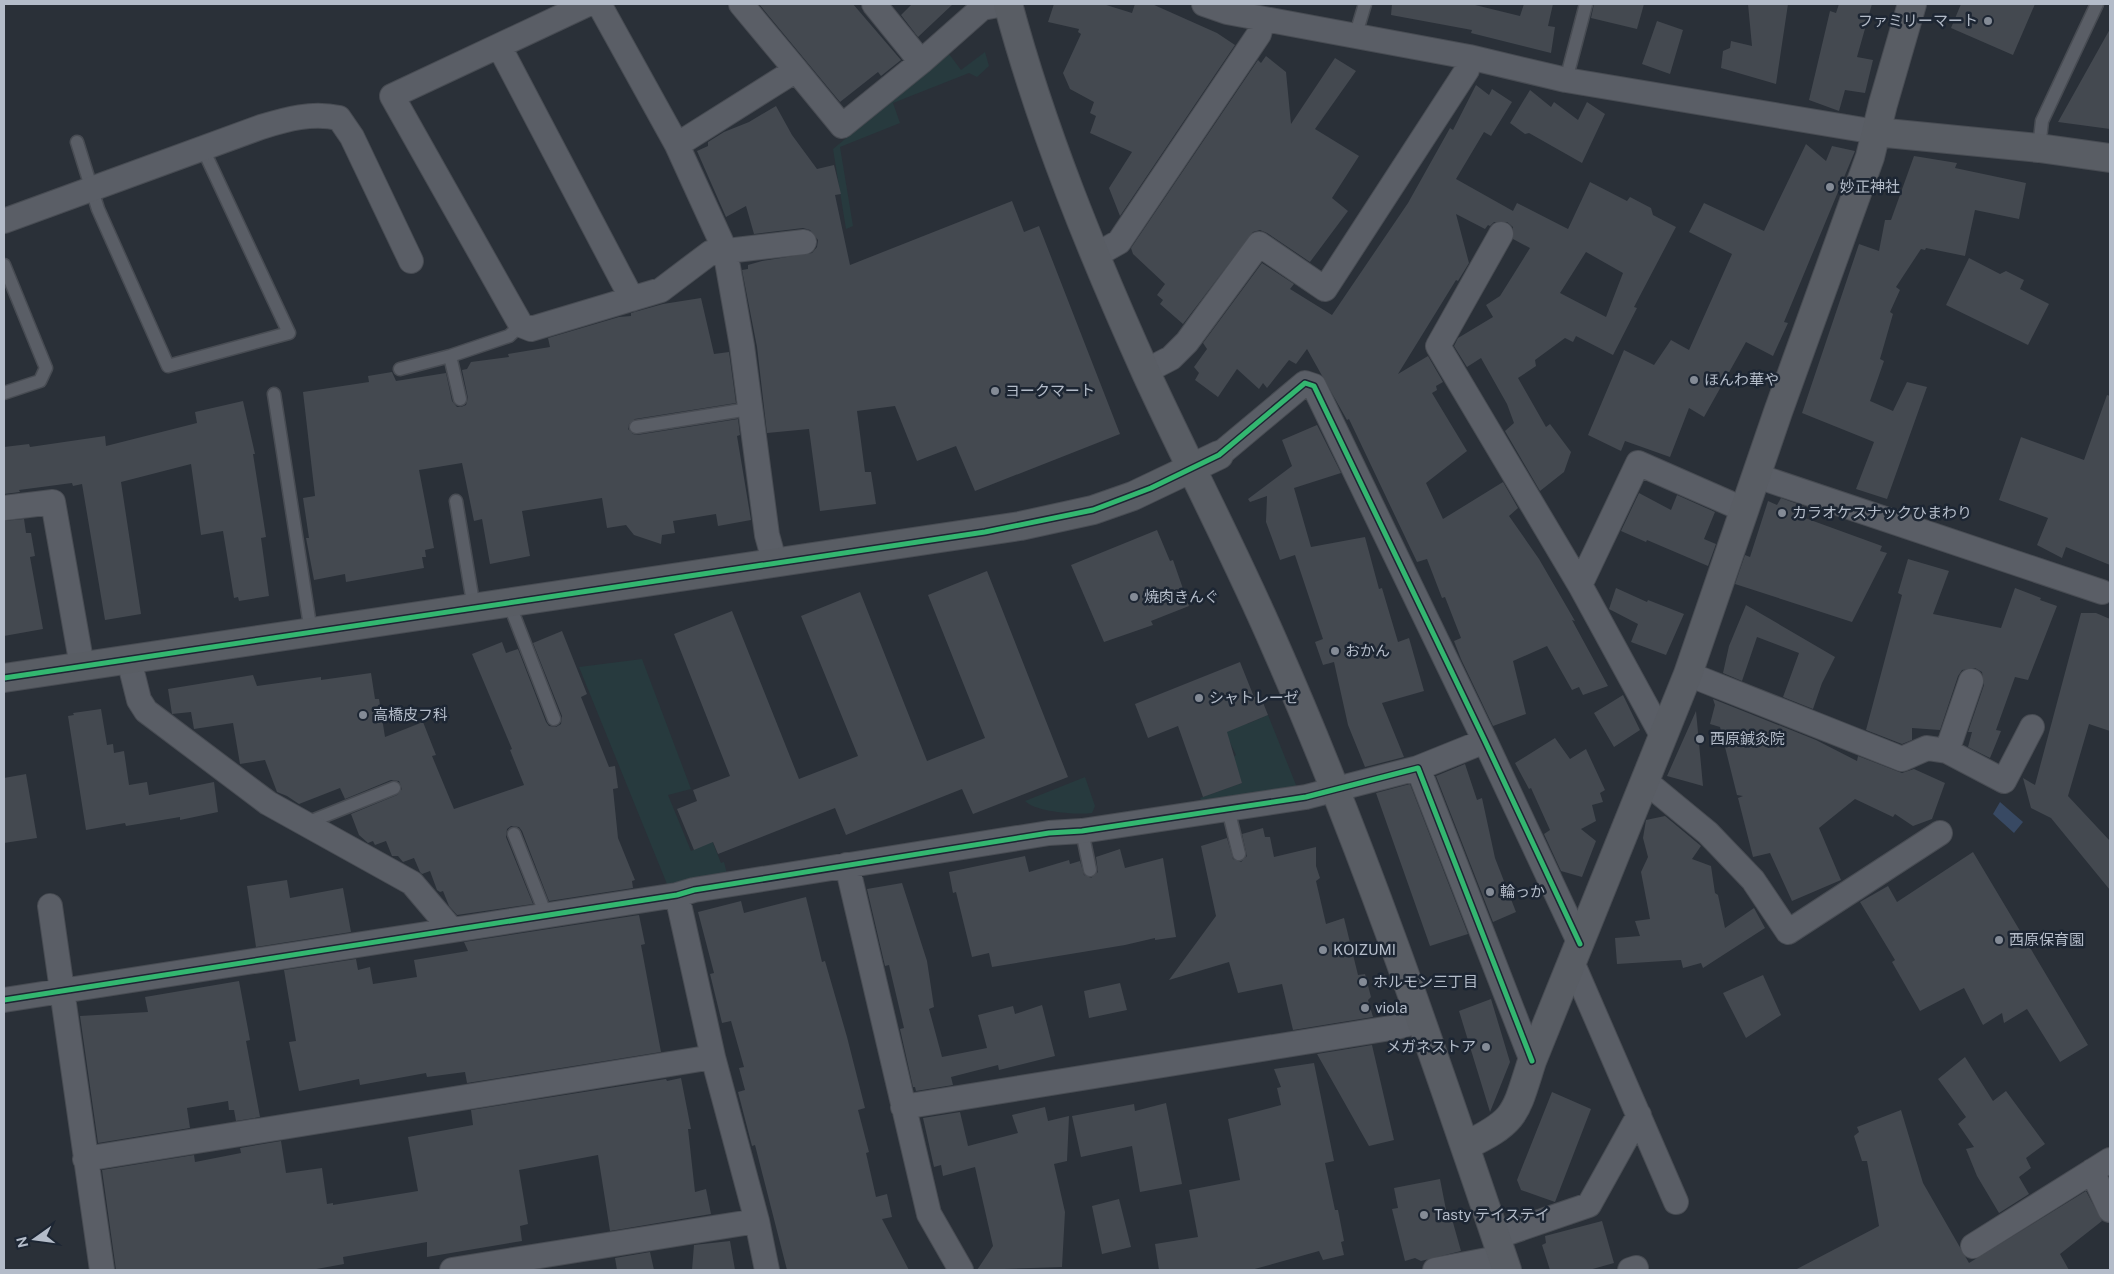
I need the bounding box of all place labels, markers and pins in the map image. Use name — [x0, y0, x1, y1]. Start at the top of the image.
place label: ファミリーマート — [1858, 12, 1978, 29]
marker: ファミリーマート — [1982, 15, 1994, 27]
place label: 妙正神社 — [1840, 178, 1900, 195]
marker: 妙正神社 — [1824, 181, 1836, 193]
place label: ほんわ華や — [1704, 371, 1779, 388]
marker: ほんわ華や — [1688, 374, 1700, 386]
place label: ヨークマート — [1005, 382, 1095, 399]
marker: ヨークマート — [989, 385, 1001, 397]
place label: カラオケスナックひまわり — [1792, 504, 1972, 521]
marker: カラオケスナックひまわり — [1776, 507, 1788, 519]
place label: 焼肉きんぐ — [1144, 588, 1219, 605]
marker: 焼肉きんぐ — [1128, 591, 1140, 603]
place label: おかん — [1345, 642, 1390, 659]
marker: おかん — [1329, 645, 1341, 657]
place label: シャトレーゼ — [1209, 689, 1299, 706]
marker: シャトレーゼ — [1193, 692, 1205, 704]
place label: 高橋皮フ科 — [373, 706, 448, 723]
marker: 高橋皮フ科 — [357, 709, 369, 721]
place label: 西原鍼灸院 — [1710, 730, 1785, 747]
marker: 西原鍼灸院 — [1694, 733, 1706, 745]
place label: 輪っか — [1500, 883, 1545, 900]
marker: 輪っか — [1484, 886, 1496, 898]
place label: 西原保育園 — [2009, 931, 2084, 948]
marker: 西原保育園 — [1993, 934, 2005, 946]
place label: KOIZUMI — [1333, 941, 1396, 958]
marker: KOIZUMI — [1317, 944, 1329, 956]
place label: ホルモン三丁目 — [1373, 973, 1478, 990]
marker: ホルモン三丁目 — [1357, 976, 1369, 988]
place label: viola — [1375, 999, 1408, 1016]
marker: viola — [1359, 1002, 1371, 1014]
place label: メガネストア — [1386, 1038, 1476, 1055]
marker: メガネストア — [1480, 1041, 1492, 1053]
place label: Tasty テイステイ — [1434, 1206, 1550, 1223]
marker: Tasty テイステイ — [1418, 1209, 1430, 1221]

